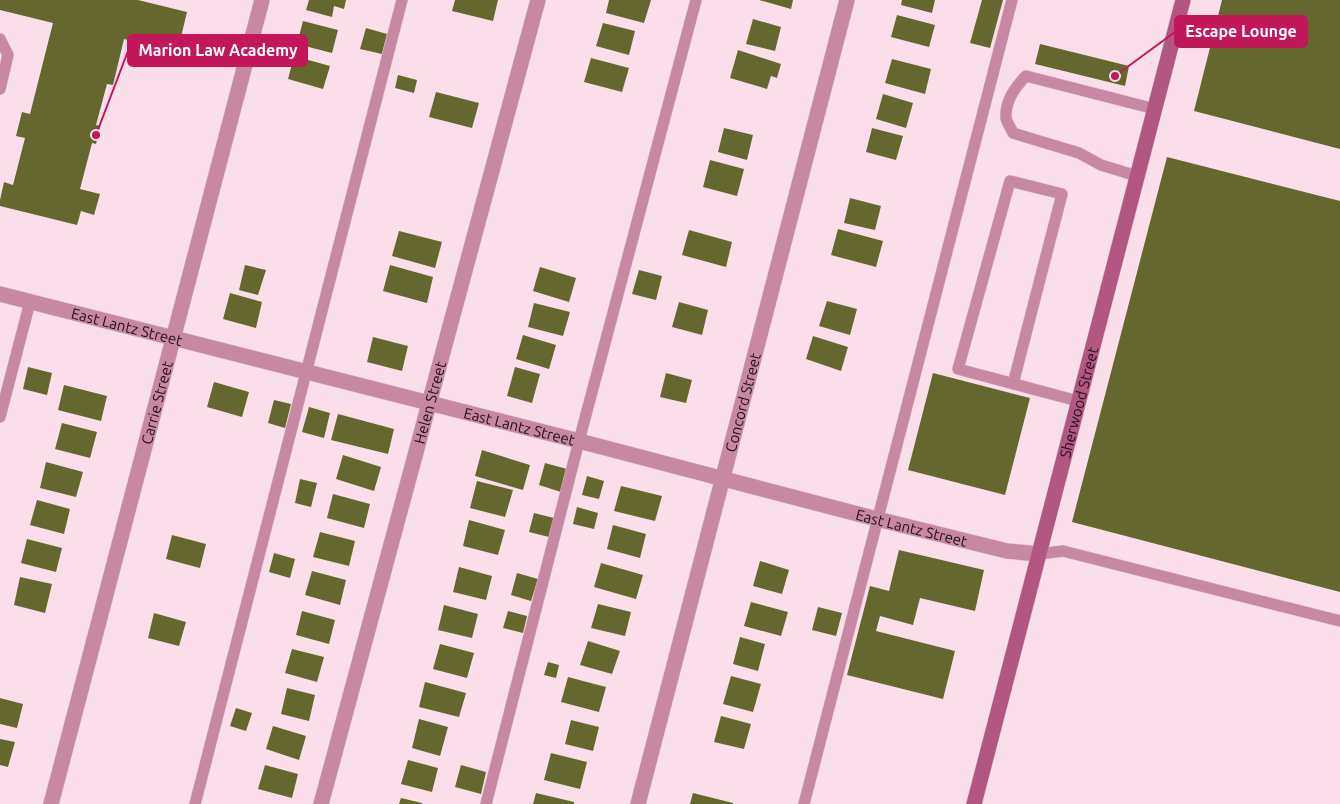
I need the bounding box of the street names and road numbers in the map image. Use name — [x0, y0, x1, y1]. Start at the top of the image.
street label: East Lantz Street — [70, 304, 184, 349]
street label: Sherwood Street — [1056, 345, 1101, 460]
street label: Concord Street — [721, 351, 764, 454]
street label: Carrie Street — [137, 359, 175, 446]
street label: Helen Street — [410, 359, 449, 446]
street label: East Lantz Street — [462, 404, 577, 448]
street label: East Lantz Street — [854, 505, 969, 549]

